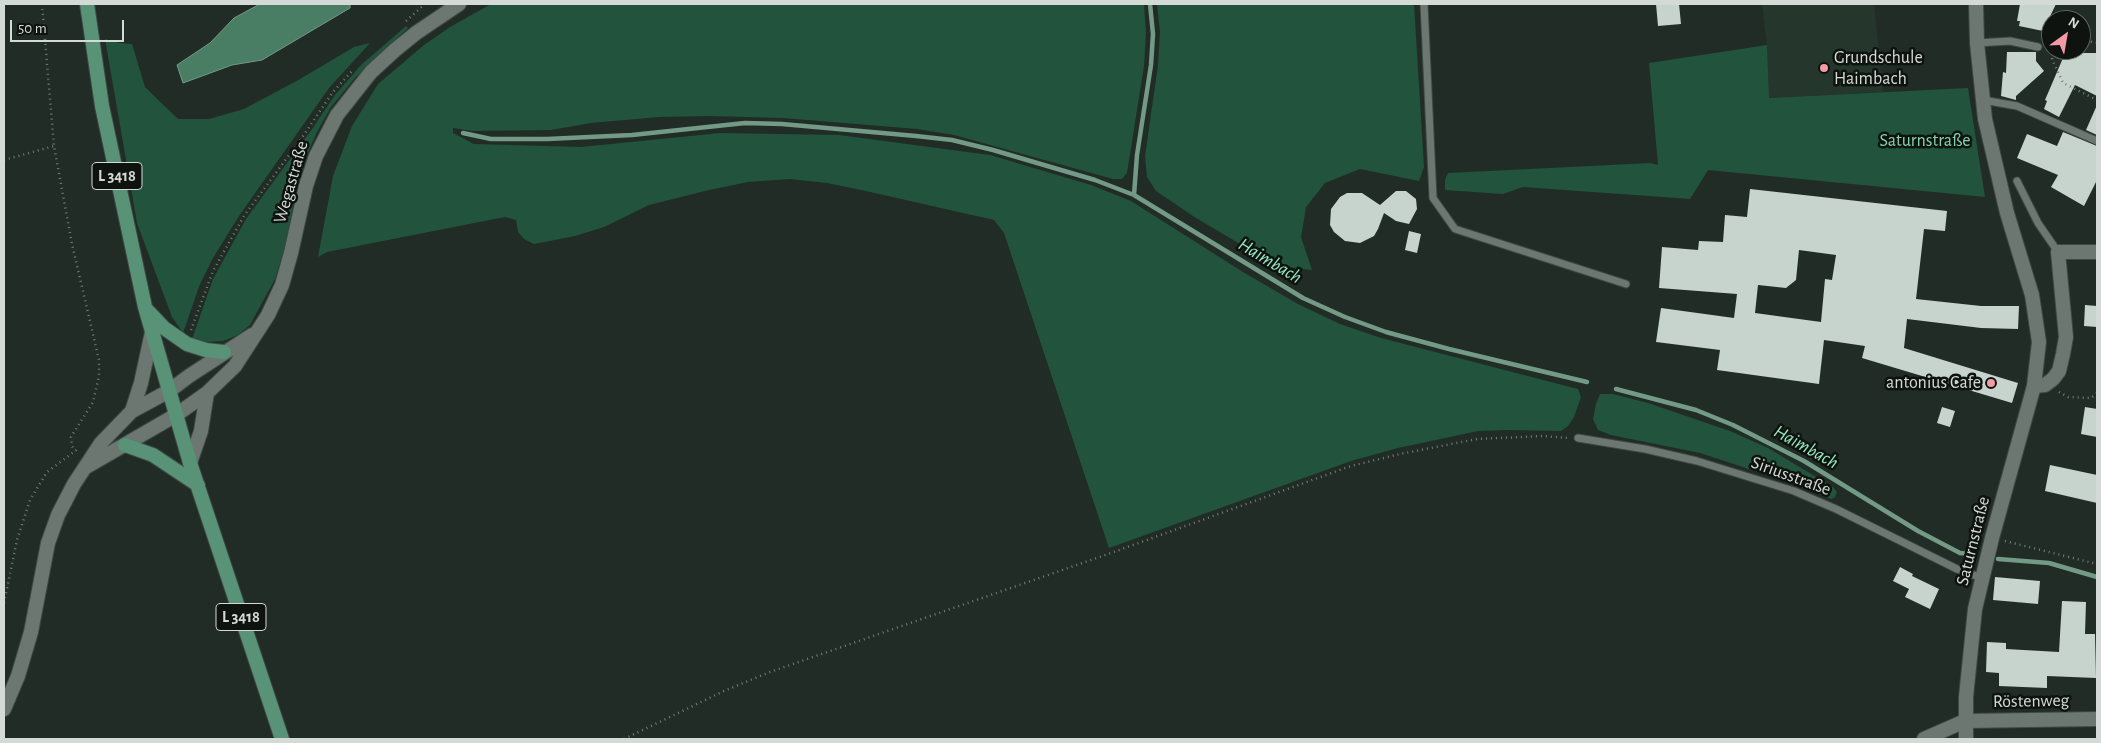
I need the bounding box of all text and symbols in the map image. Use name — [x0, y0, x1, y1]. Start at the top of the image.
scale bar — [12, 10, 126, 42]
north arrow — [2041, 10, 2091, 60]
text: N — [2066, 15, 2081, 32]
text: 50 m — [18, 21, 47, 36]
place label: Grundschule Haimbach — [1834, 47, 1923, 90]
marker: Grundschule Haimbach — [1818, 62, 1830, 74]
park label: Saturnstraße — [1880, 130, 1970, 152]
street label: Wegastraße — [269, 138, 313, 226]
road number: L 3418 — [92, 162, 142, 190]
water label: Haimbach — [1234, 233, 1306, 289]
place label: antonius Cafe — [1886, 372, 1981, 394]
marker: antonius Cafe — [1985, 377, 1997, 389]
water label: Haimbach — [1770, 420, 1842, 474]
street label: Siriusstraße — [1748, 452, 1834, 500]
street label: Saturnstraße — [1952, 494, 1994, 588]
road number: L 3418 — [216, 604, 266, 630]
street label: Röstenweg — [1993, 690, 2069, 712]

